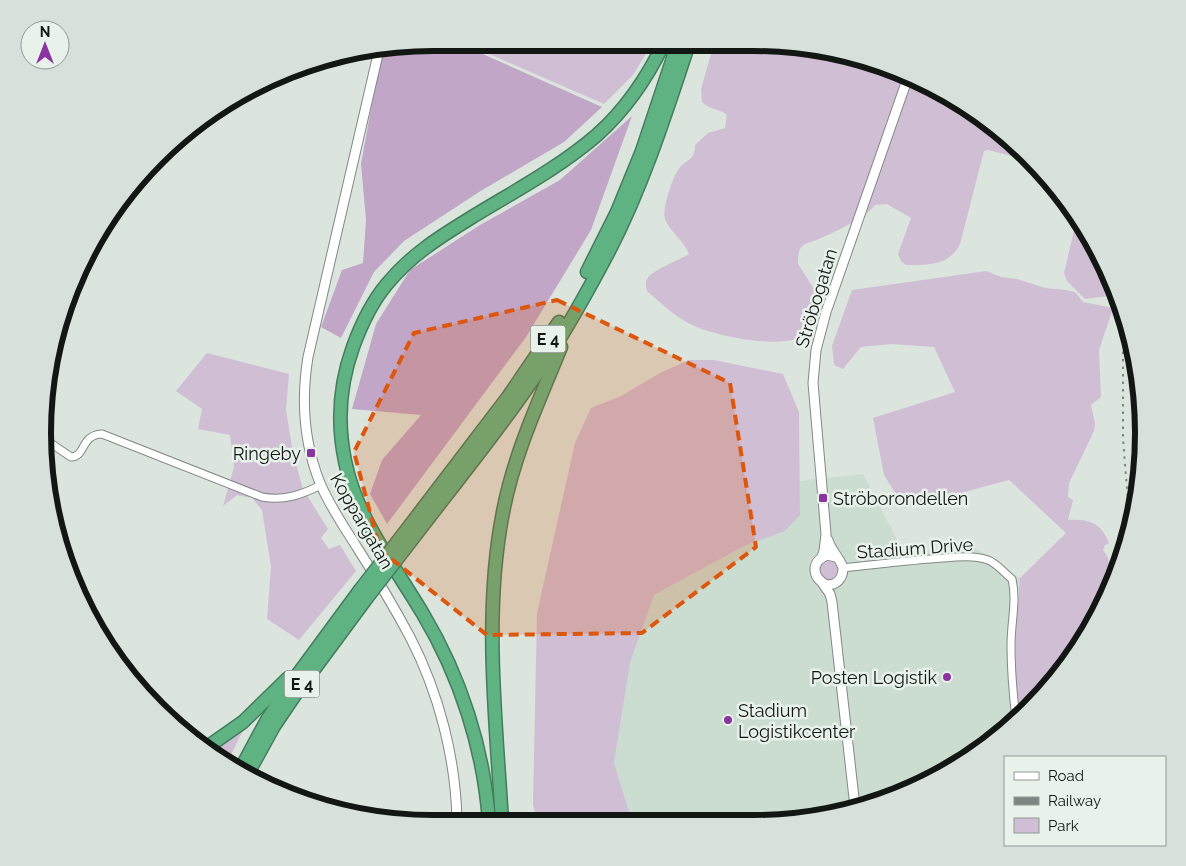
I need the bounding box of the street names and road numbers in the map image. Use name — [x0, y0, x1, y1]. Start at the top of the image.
street label: Ströbogatan — [791, 246, 841, 350]
road number: E 4 — [530, 326, 566, 352]
street label: Koppargatan — [326, 469, 398, 573]
street label: Stadium Drive — [856, 533, 974, 563]
road number: E 4 — [284, 671, 320, 698]

